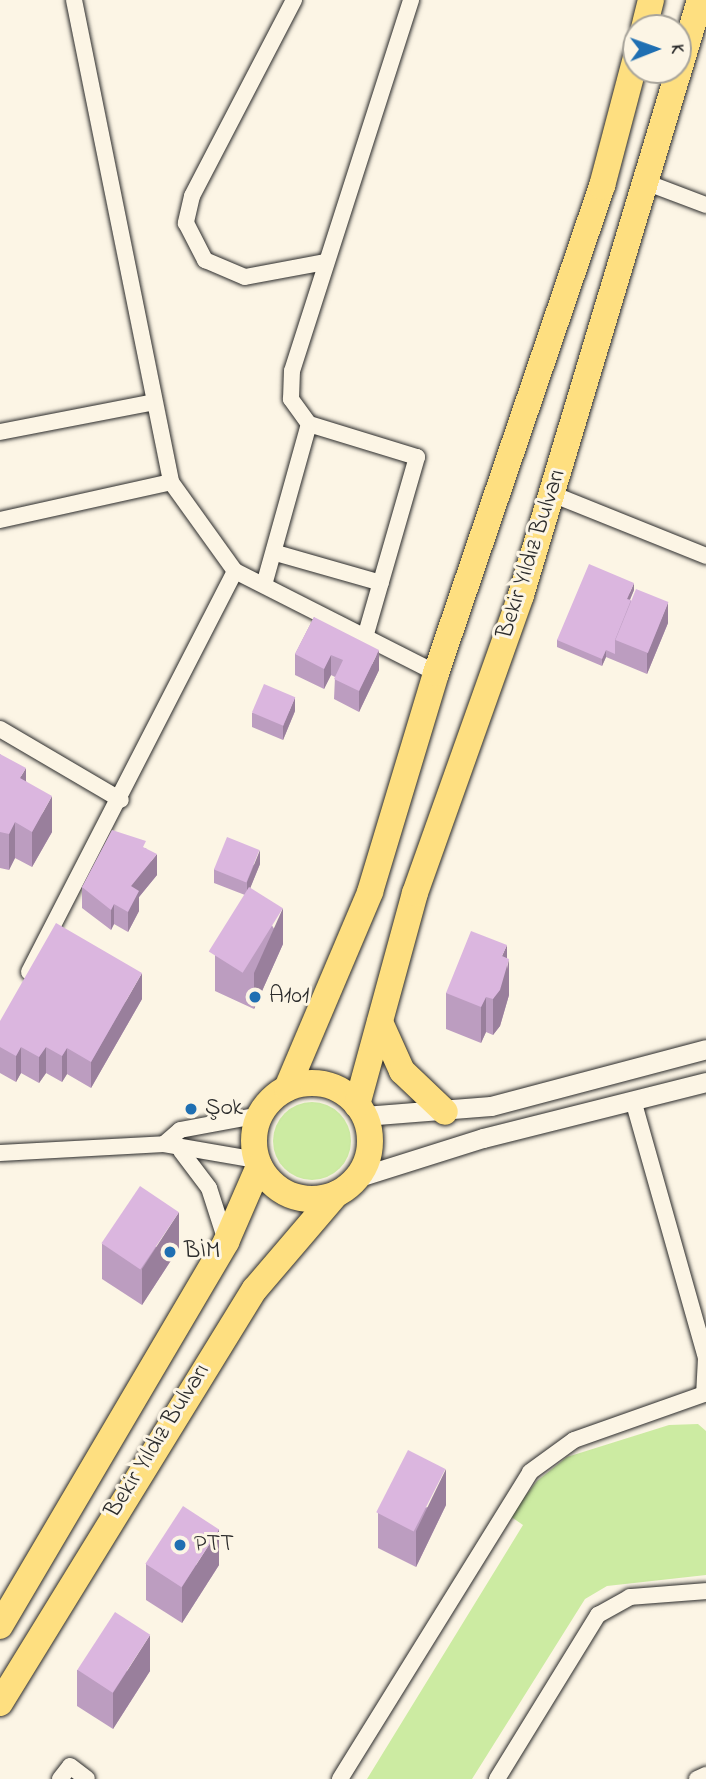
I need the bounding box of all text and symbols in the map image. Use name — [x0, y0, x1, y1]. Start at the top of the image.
north arrow — [622, 14, 692, 84]
text: K — [663, 44, 690, 54]
street label: Bekir Yıldız Bulvarı — [491, 466, 573, 642]
place label: A101 — [269, 983, 309, 1011]
marker: A101 — [247, 989, 263, 1005]
place label: Şok — [205, 1095, 243, 1123]
marker: Şok — [183, 1101, 199, 1117]
place label: BİM — [184, 1238, 220, 1266]
marker: BİM — [162, 1244, 178, 1260]
street label: Bekir Yıldız Bulvarı — [99, 1359, 217, 1523]
place label: PTT — [194, 1531, 234, 1559]
marker: PTT — [172, 1537, 188, 1553]

